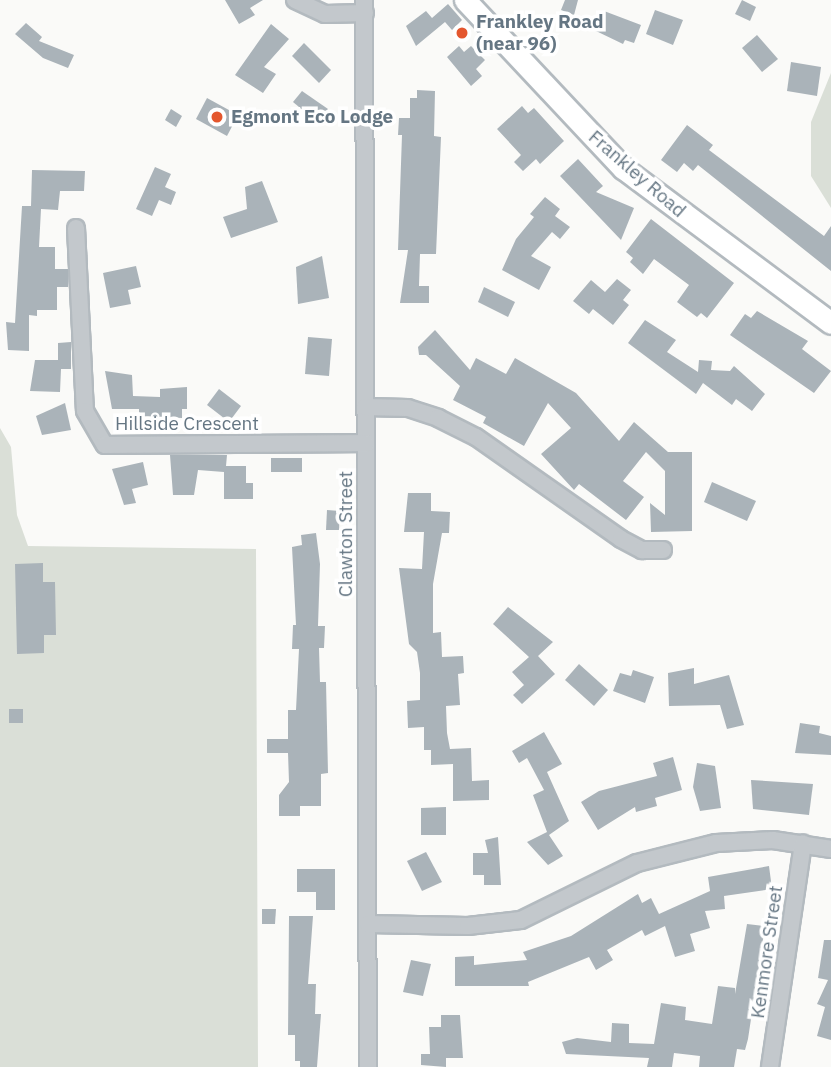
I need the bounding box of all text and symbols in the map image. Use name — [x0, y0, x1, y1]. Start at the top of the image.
place label: Frankley Road (near 96) — [476, 11, 604, 55]
marker: Frankley Road (near 96) — [454, 25, 470, 41]
place label: Egmont Eco Lodge — [231, 106, 393, 128]
marker: Egmont Eco Lodge — [209, 109, 225, 125]
street label: Frankley Road — [584, 126, 690, 222]
street label: Hillside Crescent — [115, 413, 259, 435]
street label: Clawton Street — [335, 471, 357, 597]
street label: Kenmore Street — [746, 884, 788, 1020]

